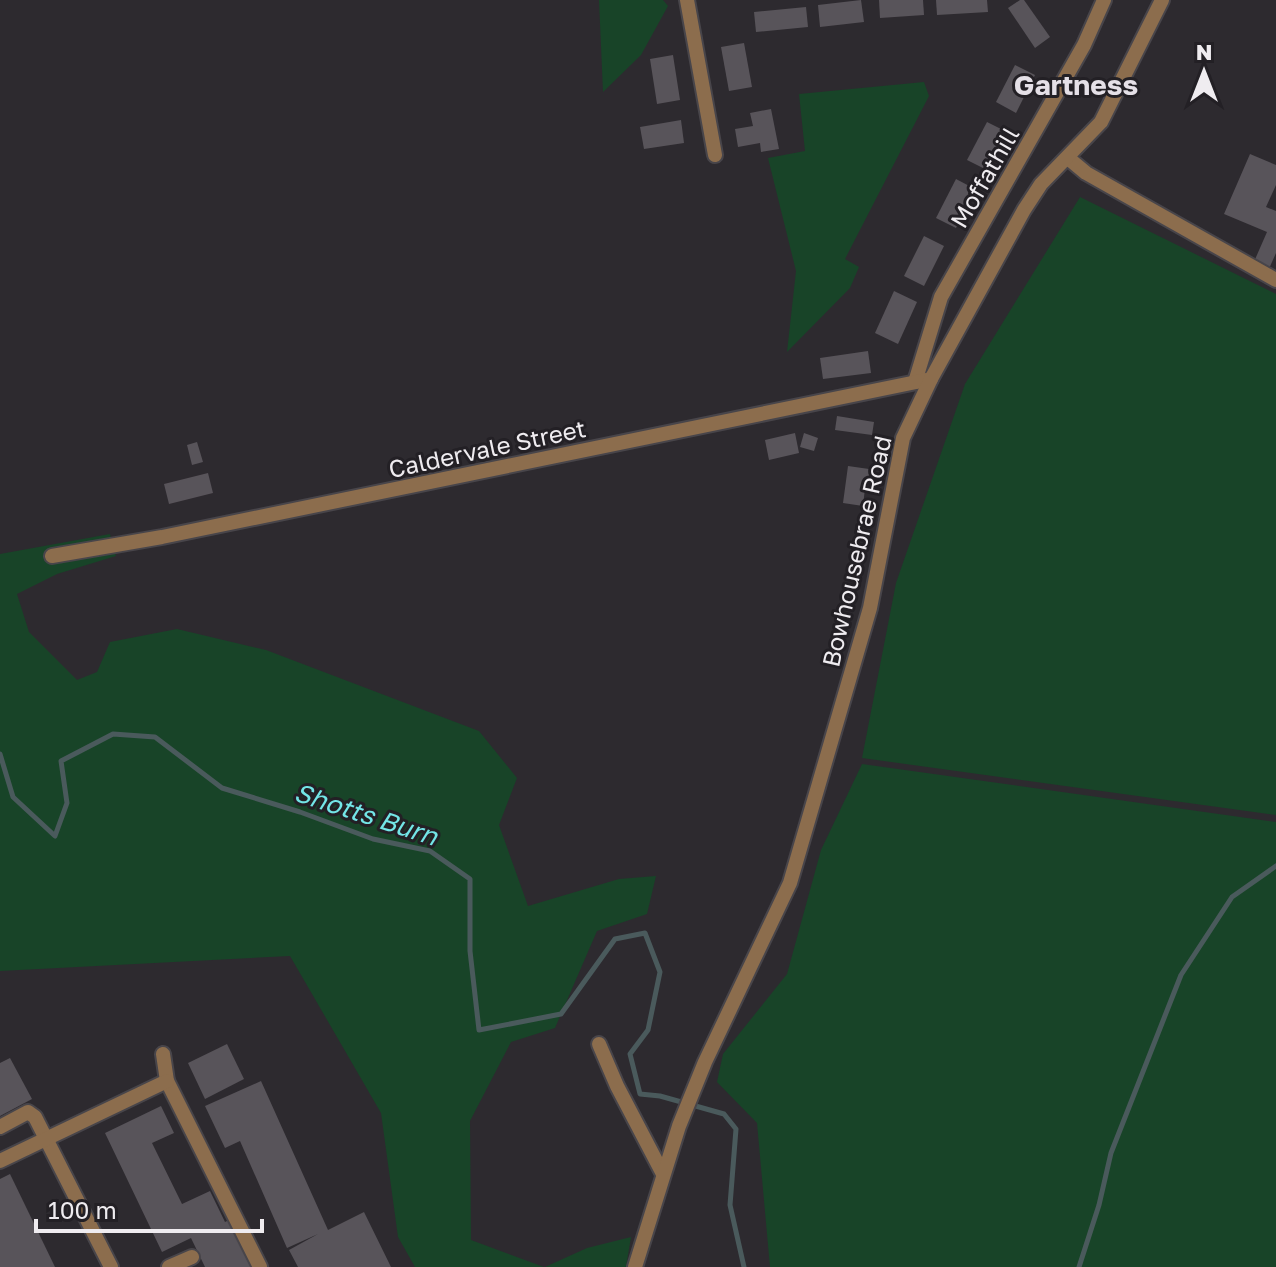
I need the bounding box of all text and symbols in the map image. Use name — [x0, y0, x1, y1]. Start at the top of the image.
north arrow — [1164, 32, 1244, 112]
text: N — [1196, 38, 1212, 65]
district label: Gartness — [1014, 68, 1138, 101]
street label: Moffathill — [944, 121, 1024, 233]
street label: Caldervale Street — [386, 413, 588, 483]
street label: Bowhousebrae Road — [815, 433, 897, 669]
water label: Shotts Burn — [291, 776, 442, 852]
scale bar — [36, 1183, 262, 1233]
text: 100 m — [48, 1195, 117, 1224]

